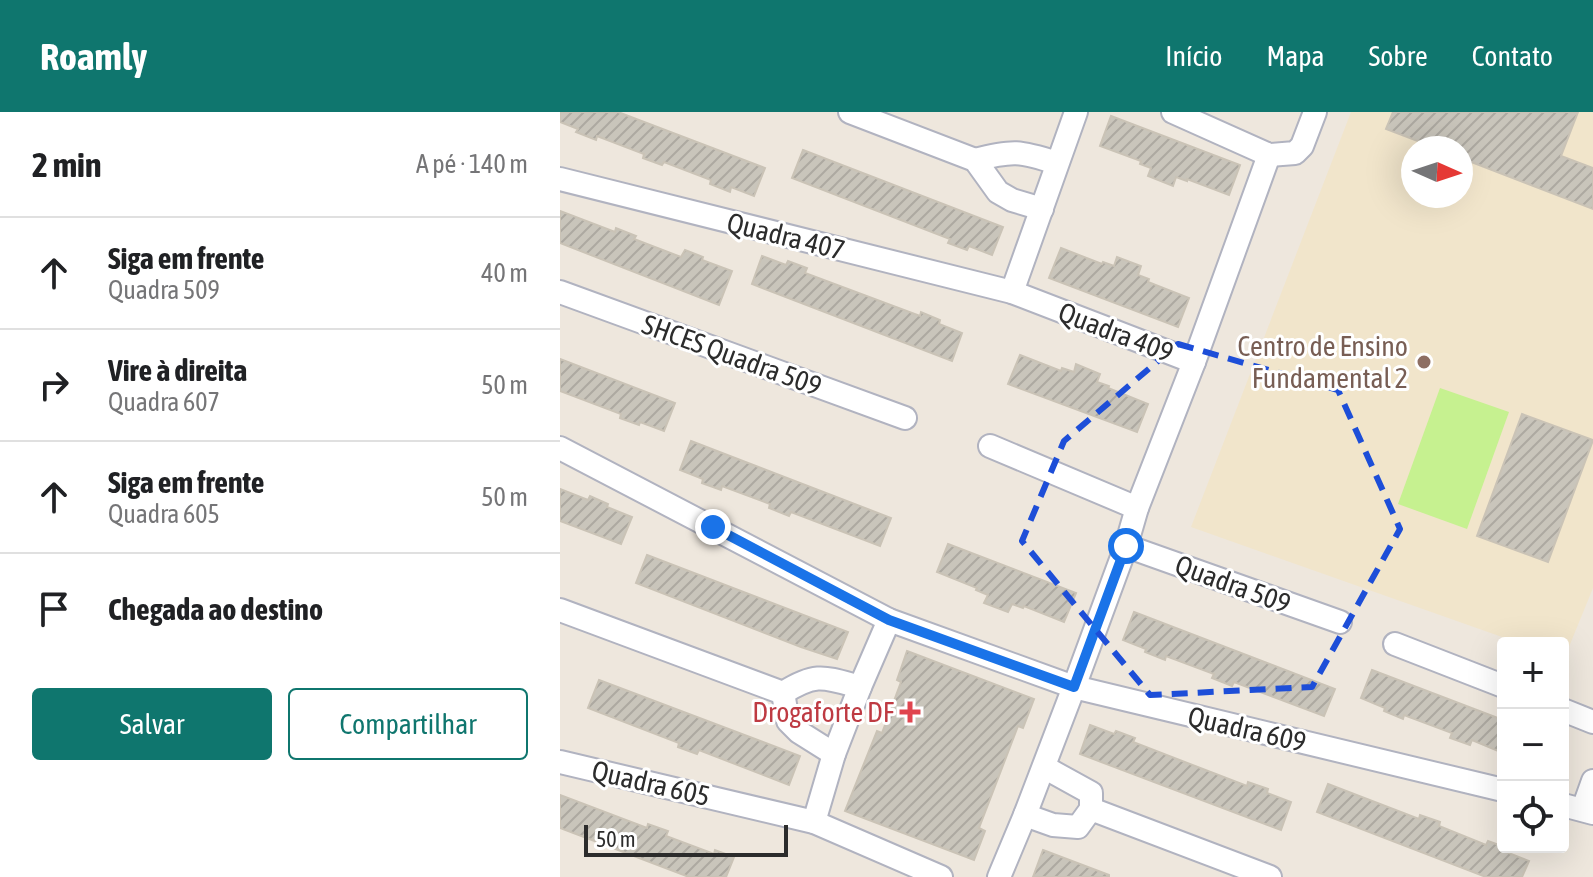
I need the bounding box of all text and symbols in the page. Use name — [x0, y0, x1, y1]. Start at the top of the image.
text: Roamly — [40, 35, 147, 78]
text: Início — [1165, 40, 1222, 72]
text: Mapa — [1266, 40, 1324, 72]
text: Sobre — [1368, 40, 1428, 72]
text: Contato — [1472, 40, 1553, 72]
north arrow — [1401, 136, 1473, 208]
text: 2 min — [32, 145, 101, 184]
text: A pé · 140 m — [416, 149, 528, 179]
street label: Quadra 407 — [724, 206, 848, 266]
text: Siga em frente — [108, 241, 264, 275]
icon: ahead — [32, 251, 76, 295]
text: 40 m — [481, 258, 528, 288]
text: Quadra 509 — [108, 275, 220, 305]
street label: Quadra 409 — [1054, 296, 1178, 368]
street label: SHCES Quadra 509 — [638, 308, 826, 402]
place label: Centro de Ensino Fundamental 2 — [1237, 330, 1408, 394]
text: Vire à direita — [108, 353, 247, 387]
marker: Centro de Ensino Fundamental 2 — [1415, 353, 1433, 371]
icon: right — [32, 363, 76, 407]
text: 50 m — [481, 370, 528, 400]
text: Quadra 607 — [108, 387, 220, 417]
text: Siga em frente — [108, 465, 264, 499]
icon: ahead — [32, 475, 76, 519]
text: 50 m — [481, 482, 528, 512]
text: Quadra 605 — [108, 499, 220, 529]
route end — [695, 509, 731, 545]
route start — [1108, 528, 1144, 564]
street label: Quadra 509 — [1171, 548, 1295, 620]
icon: arrive — [32, 587, 76, 631]
text: Chegada ao destino — [108, 592, 323, 626]
map controls — [1497, 637, 1569, 853]
button: + — [1497, 637, 1569, 709]
button: Salvar — [32, 688, 272, 760]
button: Compartilhar — [288, 688, 528, 760]
place label: Drogaforte DF — [752, 696, 894, 728]
street label: Quadra 609 — [1185, 700, 1309, 758]
marker: Drogaforte DF — [901, 703, 919, 721]
button: − — [1497, 709, 1569, 781]
street label: Quadra 605 — [589, 754, 713, 812]
button: locate — [1497, 781, 1569, 853]
scale bar — [584, 821, 788, 857]
text: 50 m — [596, 826, 636, 852]

